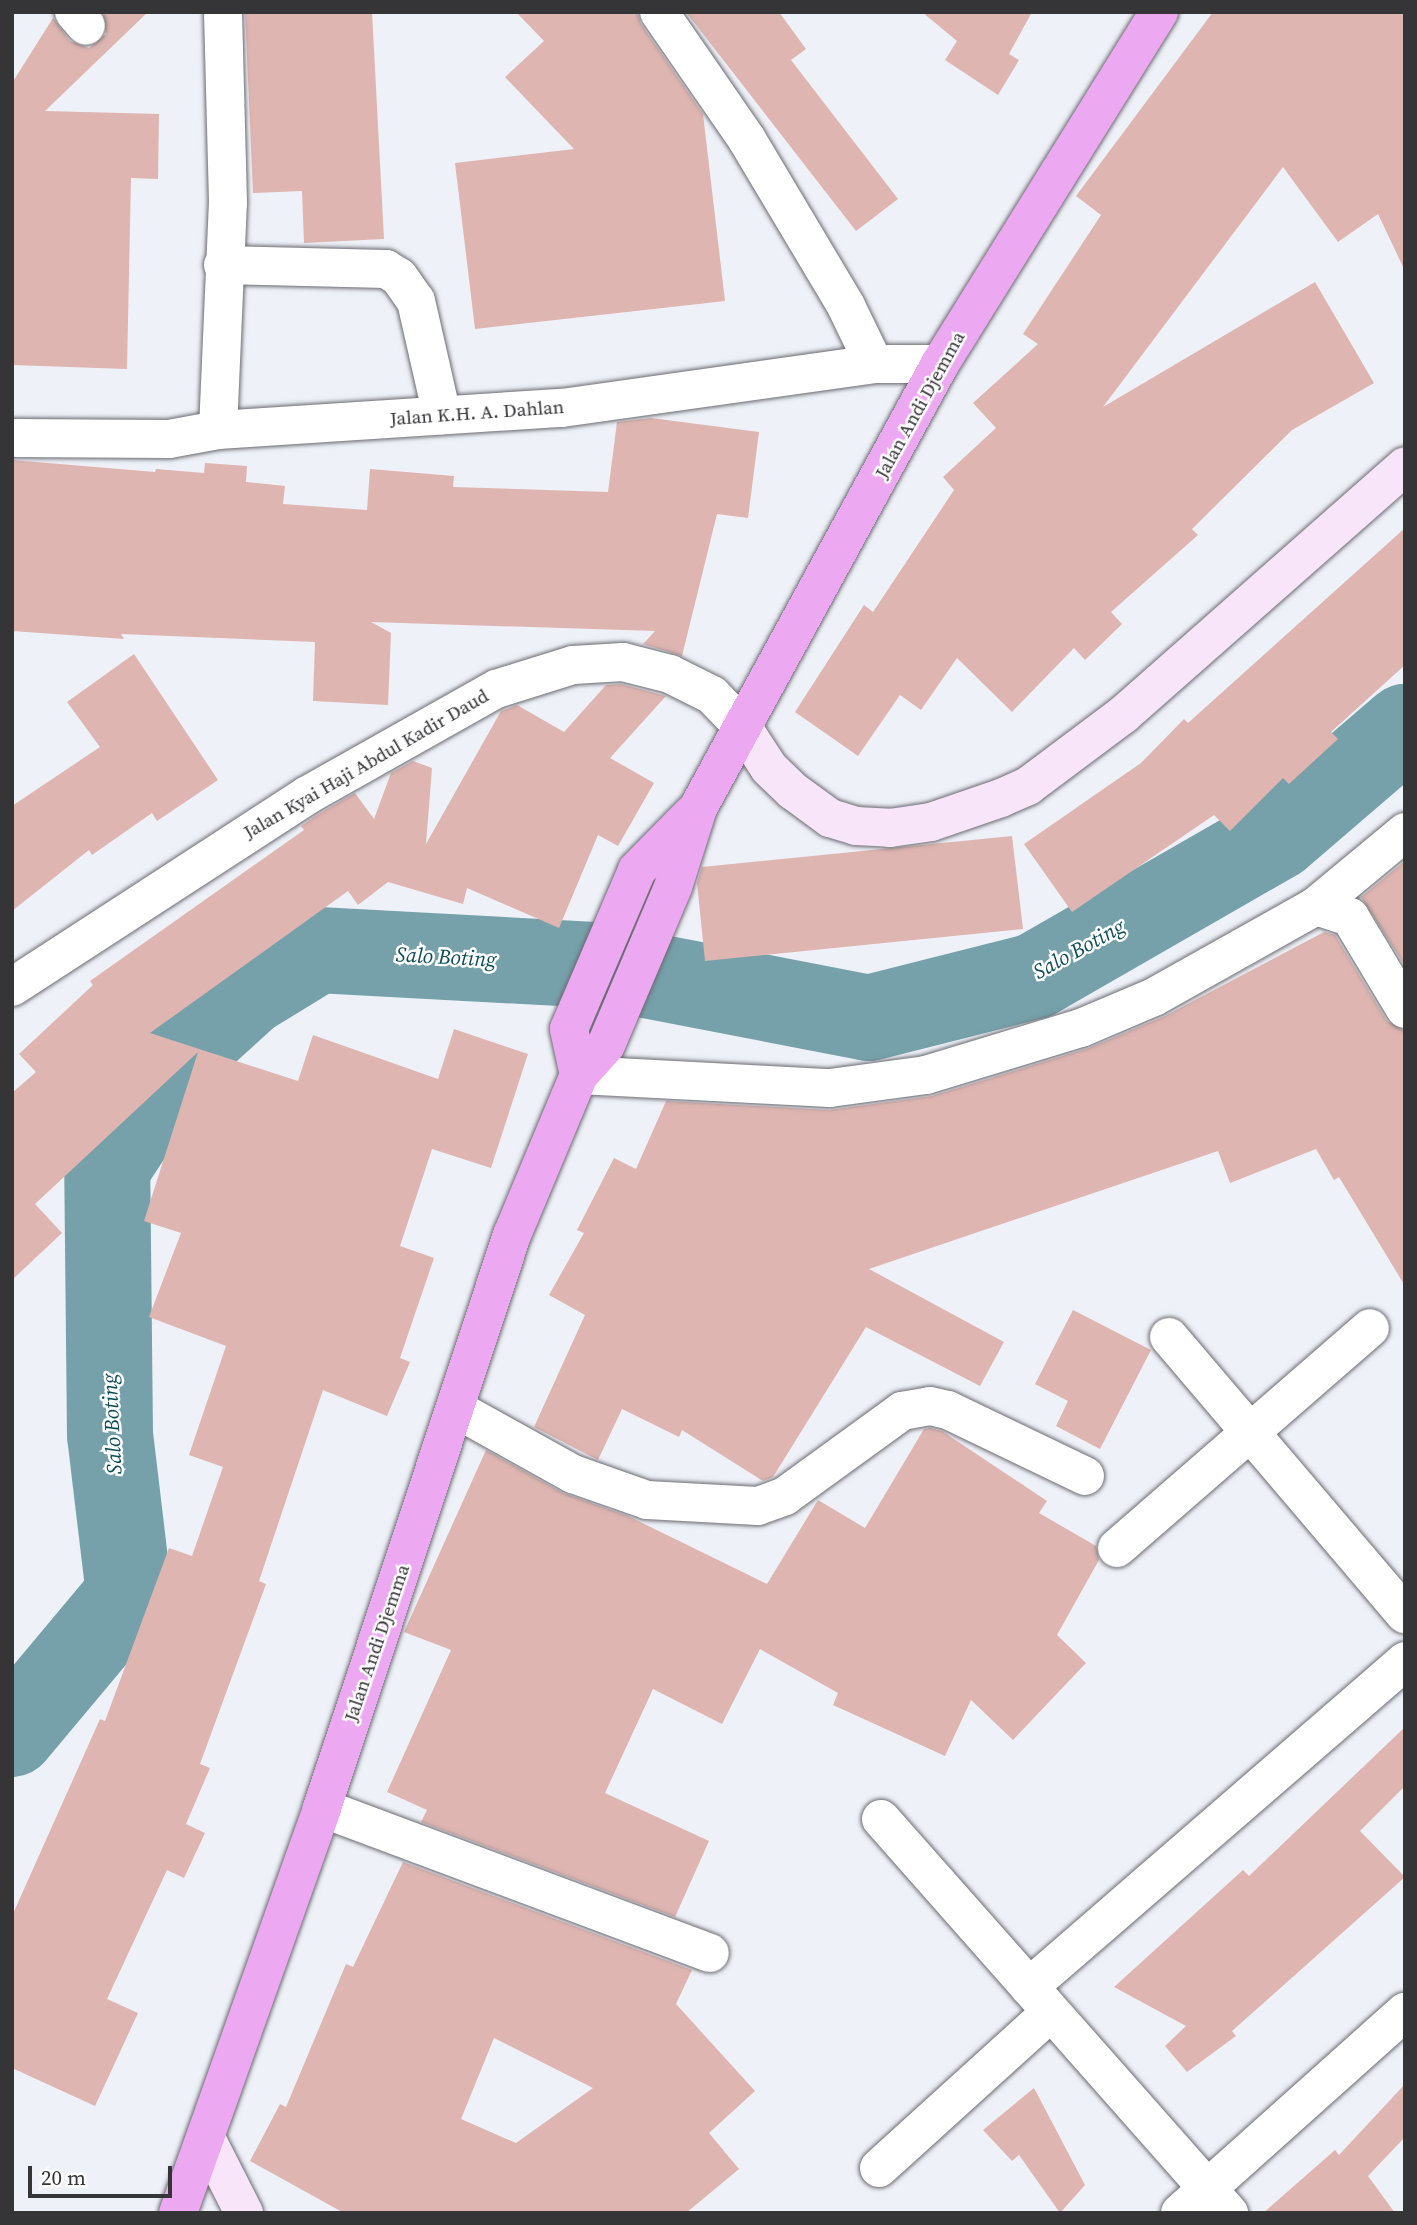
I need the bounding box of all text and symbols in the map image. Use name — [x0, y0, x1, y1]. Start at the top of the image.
street label: Jalan Andi Djemma — [870, 327, 970, 483]
street label: Jalan K.H. A. Dahlan — [389, 396, 565, 430]
street label: Jalan Kyai Haji Abdul Kadir Daud — [239, 684, 493, 844]
water label: Salo Boting — [1029, 914, 1129, 984]
water label: Salo Boting — [395, 942, 497, 972]
water label: Salo Boting — [97, 1373, 127, 1475]
street label: Jalan Andi Djemma — [339, 1561, 415, 1725]
scale bar — [32, 2152, 175, 2196]
text: 20 m — [41, 2163, 86, 2192]

